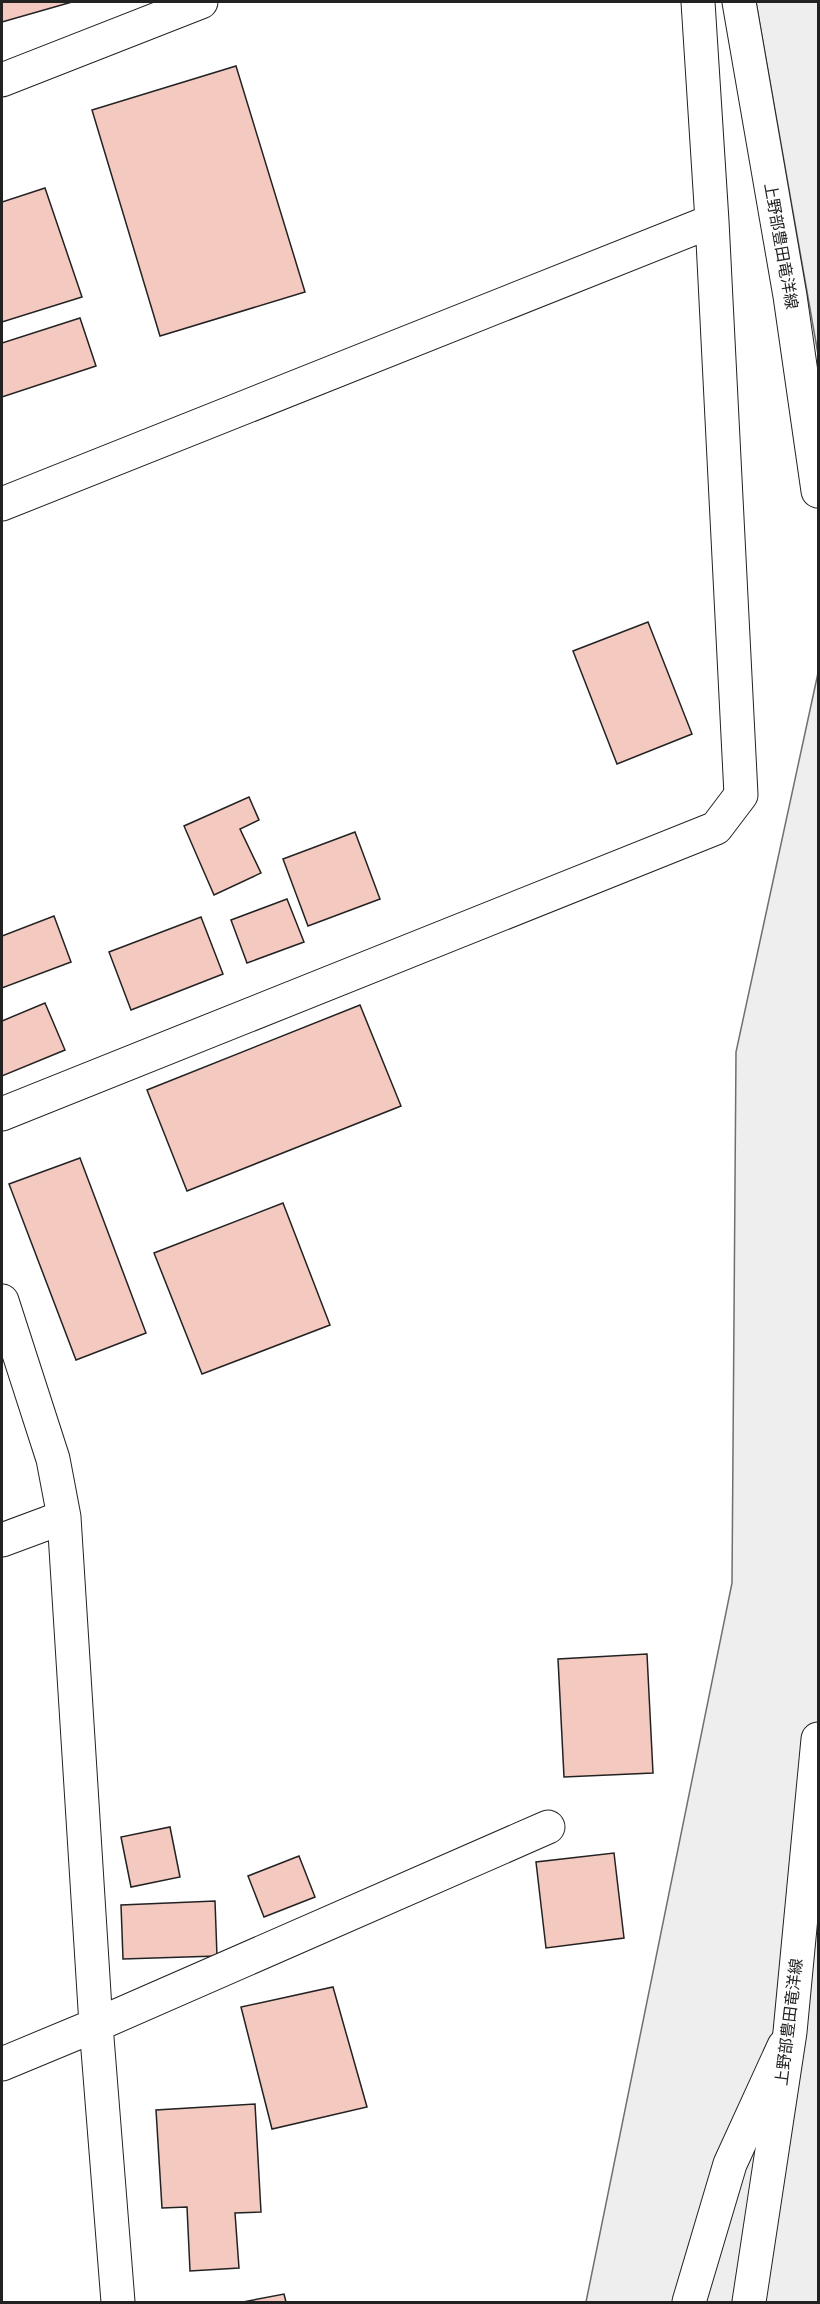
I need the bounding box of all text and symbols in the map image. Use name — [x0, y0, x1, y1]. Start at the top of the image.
street label: 上野部豊田竜洋線 — [760, 181, 802, 311]
street label: 上野部豊田竜洋線 — [771, 1957, 807, 2087]

